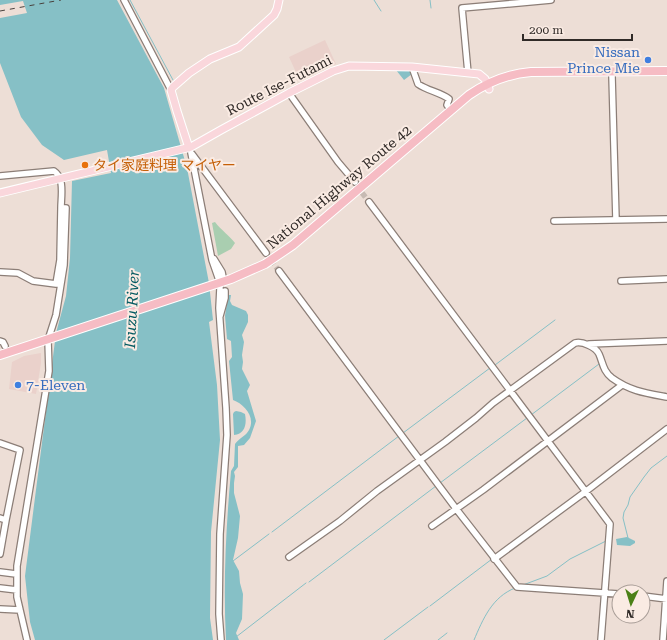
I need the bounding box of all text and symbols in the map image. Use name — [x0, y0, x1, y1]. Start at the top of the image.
scale bar — [523, 16, 632, 42]
text: 200 m — [529, 23, 563, 37]
place label: Nissan Prince Mie — [567, 44, 640, 76]
street label: Route Ise-Futami — [224, 51, 335, 118]
marker: Nissan Prince Mie — [643, 55, 653, 65]
street label: National Highway Route 42 — [264, 122, 415, 252]
place label: タイ家庭料理 マイヤー — [93, 157, 236, 173]
marker: タイ家庭料理 マイヤー — [80, 160, 90, 170]
water label: Isuzu River — [121, 269, 143, 350]
place label: 7-Eleven — [26, 377, 85, 393]
marker: 7-Eleven — [13, 380, 23, 390]
north arrow — [611, 584, 651, 624]
text: N — [625, 607, 635, 620]

